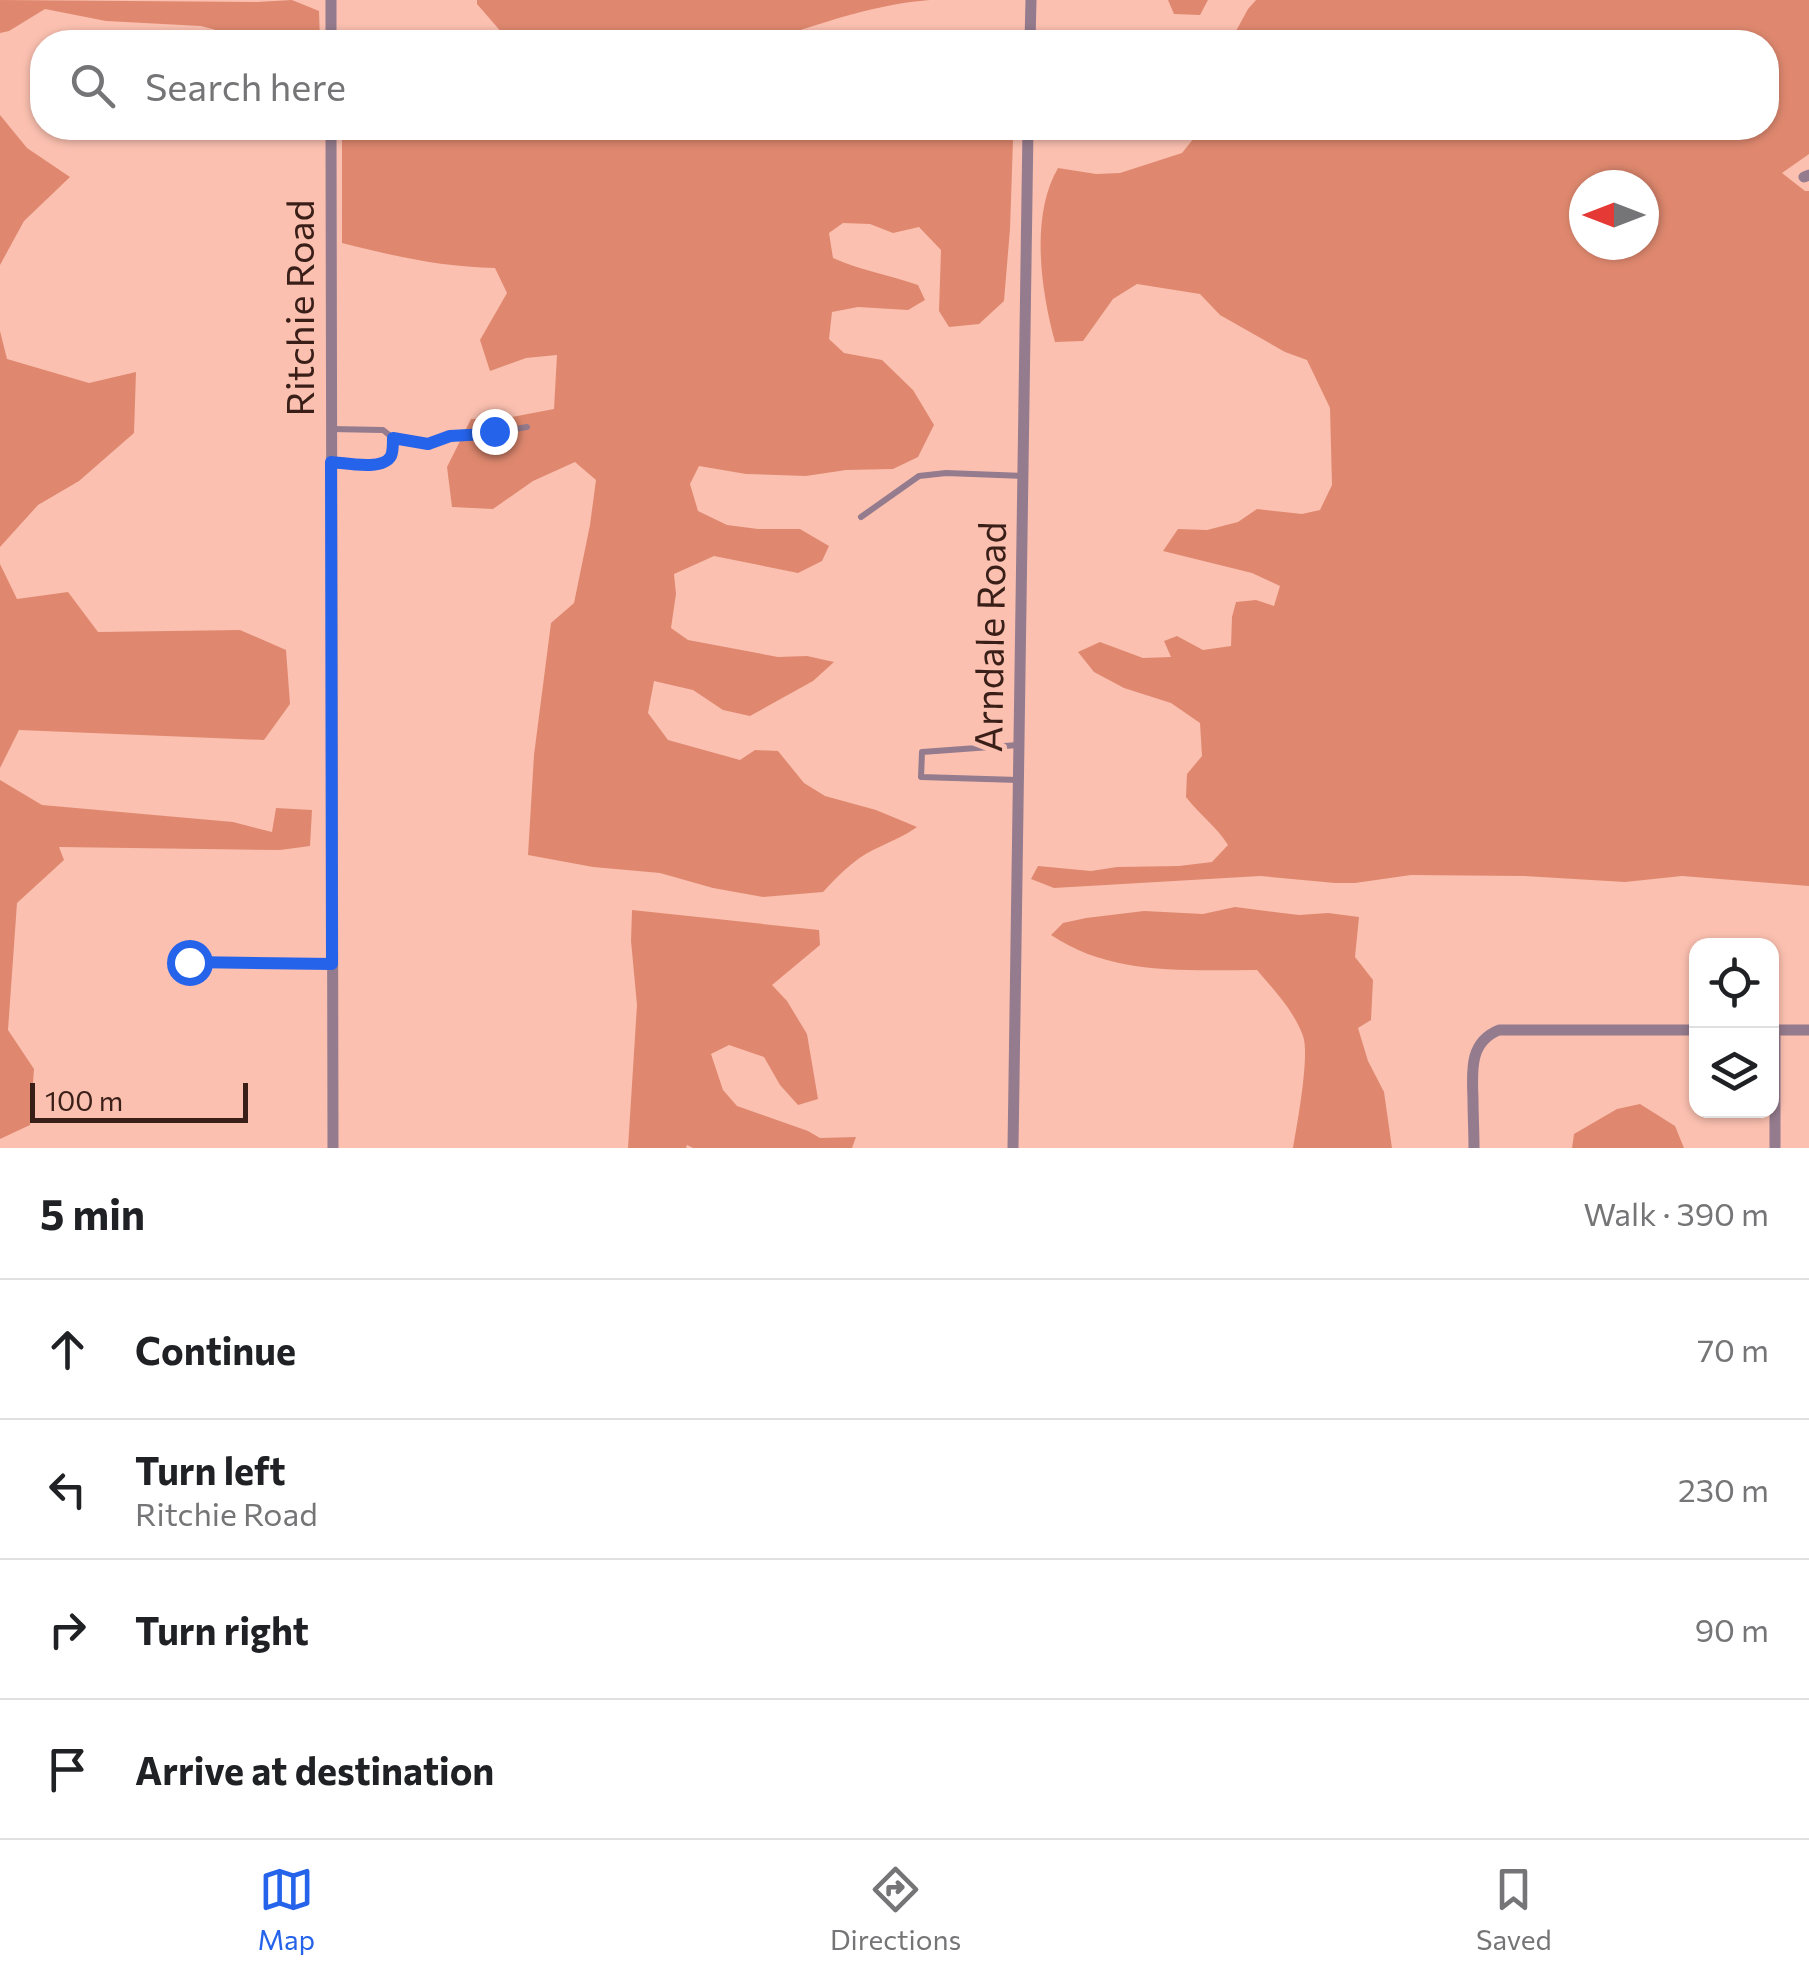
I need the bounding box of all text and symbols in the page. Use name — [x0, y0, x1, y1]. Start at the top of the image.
search box — [30, 30, 1779, 140]
icon: search — [65, 58, 120, 113]
text: Search here — [145, 62, 346, 109]
north arrow — [1569, 170, 1659, 260]
street label: Ritchie Road — [275, 200, 322, 416]
route end — [472, 409, 518, 455]
street label: Arndale Road — [963, 521, 1014, 753]
map controls — [1689, 938, 1779, 1118]
button: locate — [1689, 938, 1779, 1028]
route start — [167, 940, 213, 986]
button: layers — [1689, 1028, 1779, 1118]
scale bar — [30, 1078, 248, 1122]
text: 100 m — [45, 1083, 123, 1117]
text: 5 min — [40, 1187, 145, 1239]
text: Walk · 390 m — [1583, 1193, 1769, 1233]
icon: ahead — [40, 1322, 95, 1377]
text: Continue — [135, 1326, 296, 1373]
text: 70 m — [1697, 1329, 1769, 1369]
text: Turn left — [135, 1446, 286, 1493]
icon: left — [40, 1462, 95, 1517]
text: 230 m — [1678, 1469, 1769, 1509]
text: Ritchie Road — [135, 1493, 318, 1533]
icon: right — [40, 1602, 95, 1657]
text: Turn right — [135, 1606, 309, 1653]
text: 90 m — [1695, 1609, 1769, 1649]
icon: arrive — [40, 1742, 95, 1797]
text: Arrive at destination — [135, 1746, 494, 1793]
tab: Map — [257, 1862, 315, 1956]
tab: Directions — [830, 1862, 961, 1956]
tab: Saved — [1476, 1862, 1552, 1956]

